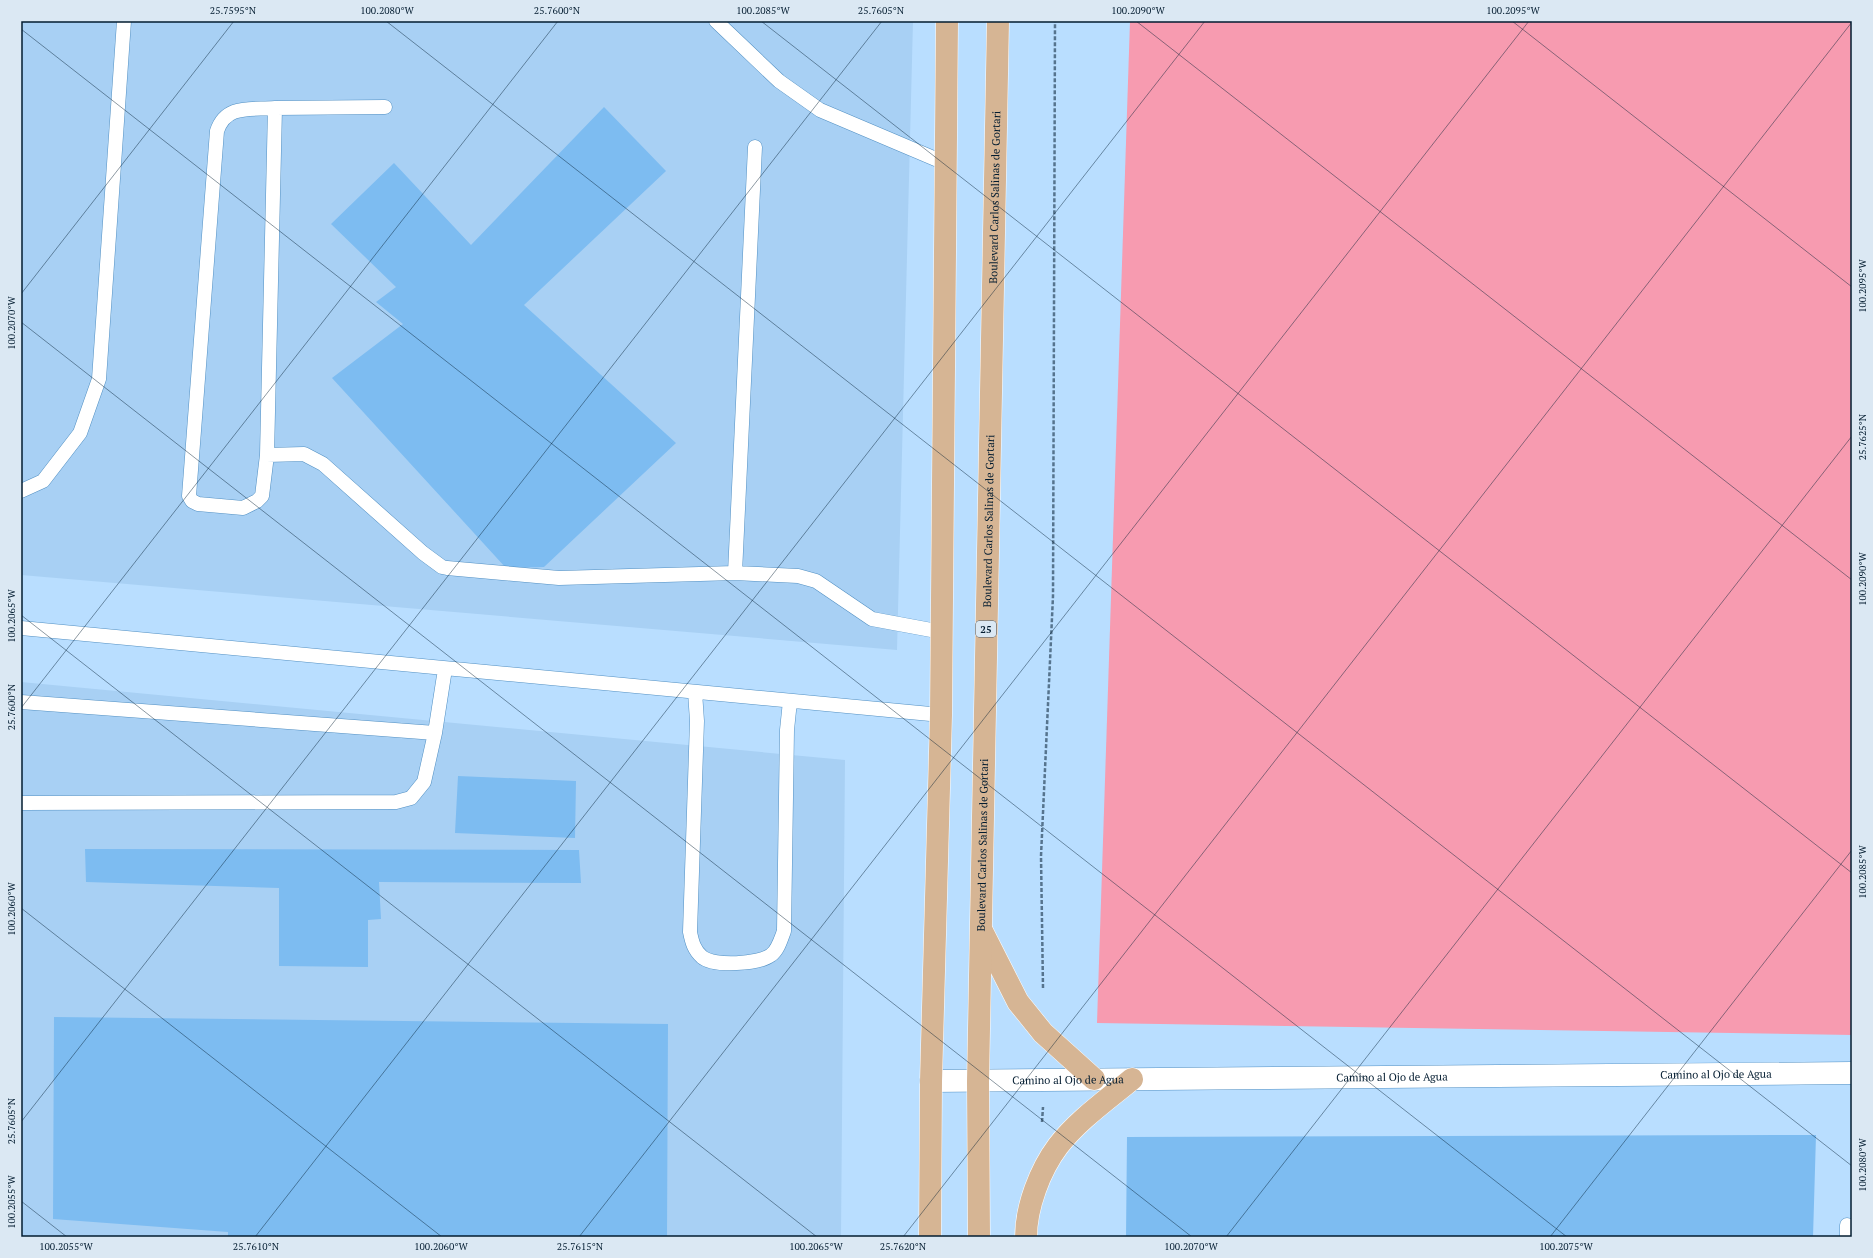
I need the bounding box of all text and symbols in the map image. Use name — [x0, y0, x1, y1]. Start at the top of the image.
text: 25.7595°N — [210, 4, 257, 17]
text: 100.2080°W — [360, 4, 414, 17]
text: 25.7600°N — [534, 4, 581, 17]
text: 100.2085°W — [736, 4, 790, 17]
text: 25.7605°N — [858, 4, 905, 17]
text: 100.2090°W — [1111, 4, 1165, 17]
text: 100.2095°W — [1486, 4, 1540, 17]
street label: Boulevard Carlos Salinas de Gortari — [986, 111, 1003, 284]
text: 100.2095°W — [1856, 259, 1869, 313]
text: 100.2070°W — [5, 296, 18, 350]
text: 25.7625°N — [1856, 413, 1869, 460]
street label: Boulevard Carlos Salinas de Gortari — [980, 435, 997, 608]
text: 100.2090°W — [1856, 552, 1869, 606]
text: 100.2065°W — [5, 589, 18, 643]
road number: 25 — [976, 621, 996, 637]
text: 25.7600°N — [5, 683, 18, 730]
street label: Boulevard Carlos Salinas de Gortari — [974, 758, 991, 932]
text: 100.2085°W — [1856, 845, 1869, 899]
text: 100.2060°W — [5, 882, 18, 936]
street label: Camino al Ojo de Agua — [1660, 1067, 1772, 1082]
street label: Camino al Ojo de Agua — [1336, 1070, 1448, 1084]
street label: Camino al Ojo de Agua — [1012, 1072, 1124, 1087]
text: 25.7605°N — [5, 1097, 18, 1144]
text: 100.2080°W — [1856, 1138, 1869, 1192]
text: 100.2055°W — [5, 1175, 18, 1229]
text: 100.2055°W — [39, 1240, 93, 1253]
text: 25.7610°N — [233, 1240, 280, 1253]
text: 100.2060°W — [414, 1240, 468, 1253]
text: 25.7615°N — [557, 1240, 604, 1253]
text: 100.2065°W — [789, 1240, 843, 1253]
text: 25.7620°N — [880, 1240, 927, 1253]
text: 100.2070°W — [1164, 1240, 1218, 1253]
text: 100.2075°W — [1539, 1240, 1593, 1253]

